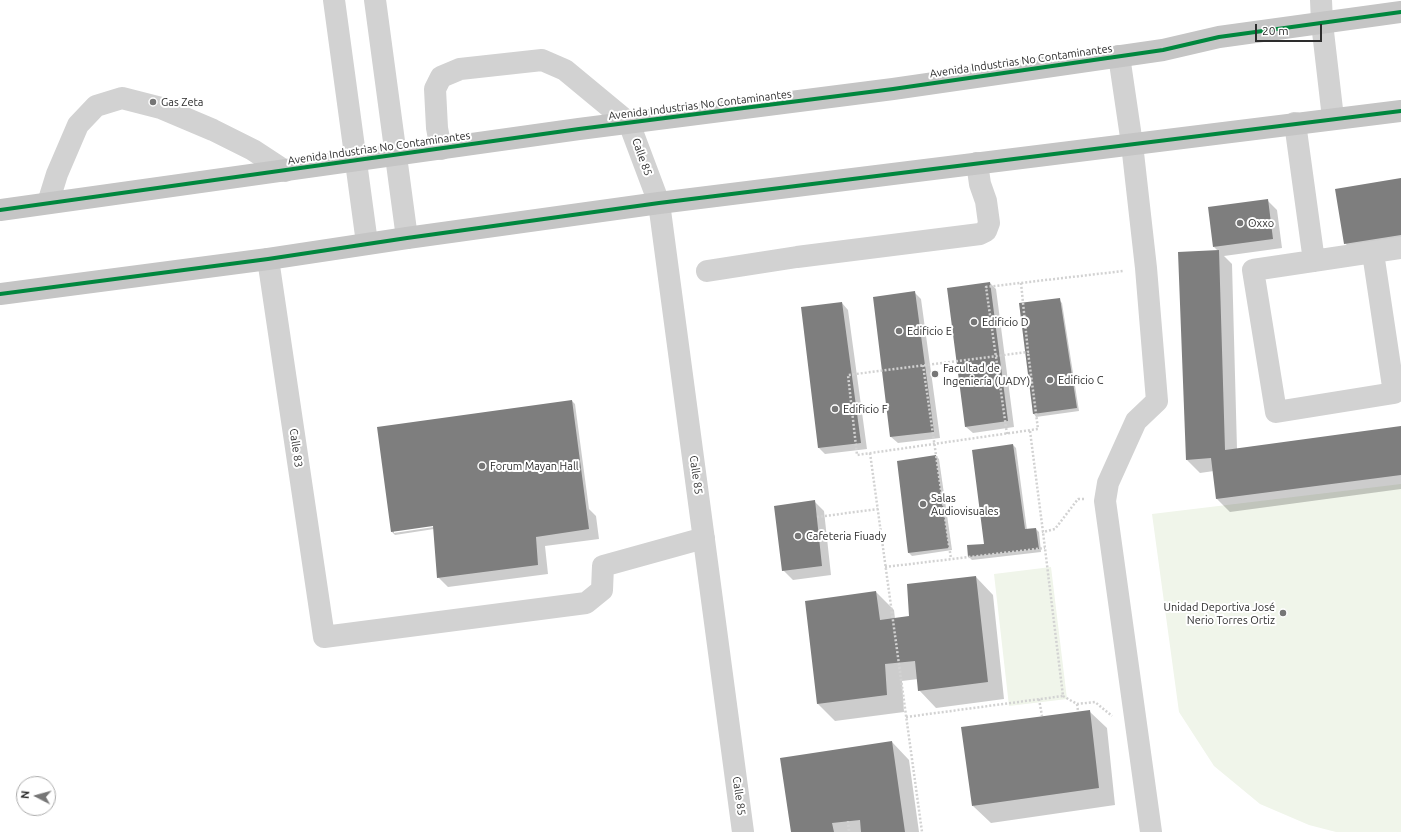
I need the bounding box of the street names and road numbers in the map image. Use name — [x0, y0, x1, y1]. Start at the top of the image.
street label: Avenida Industrias No Contaminantes — [929, 42, 1113, 80]
street label: Avenida Industrias No Contaminantes — [608, 87, 792, 123]
street label: Avenida Industrias No Contaminantes — [287, 129, 471, 167]
street label: Calle 85 — [629, 136, 655, 178]
street label: Calle 83 — [287, 428, 305, 468]
street label: Calle 85 — [687, 455, 705, 495]
street label: Calle 85 — [730, 776, 748, 816]

